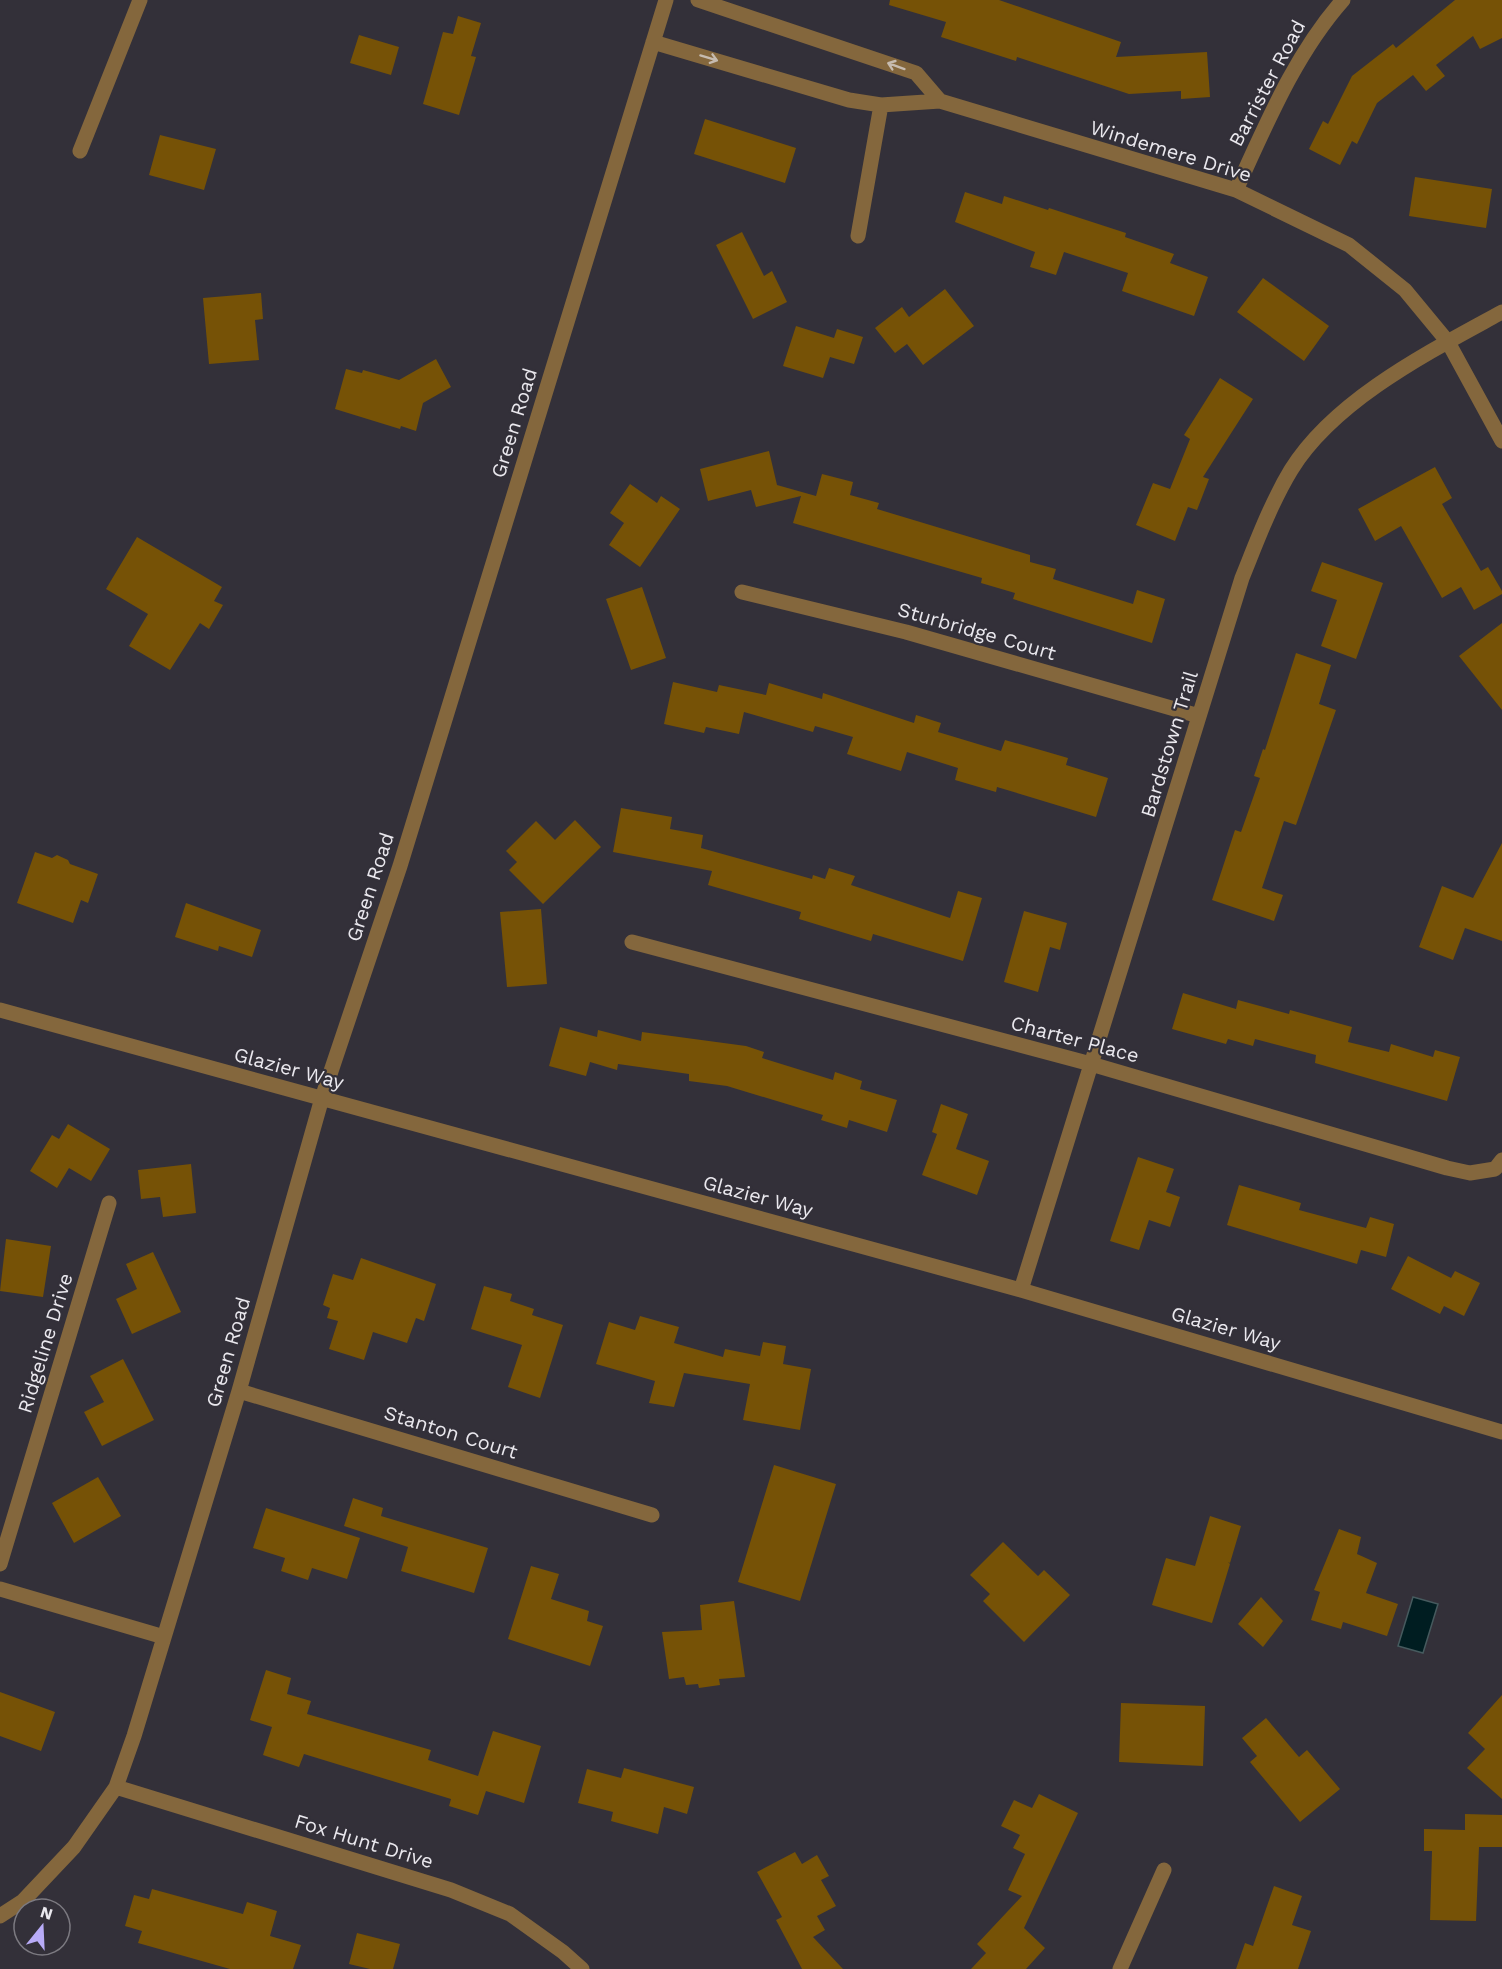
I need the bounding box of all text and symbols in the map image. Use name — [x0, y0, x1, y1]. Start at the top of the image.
street label: Barrister Road — [1224, 16, 1310, 150]
one-way arrow — [700, 53, 719, 64]
one-way arrow — [887, 59, 906, 70]
street label: Windemere Drive — [1087, 115, 1255, 187]
street label: Green Road — [486, 365, 542, 481]
street label: Sturbridge Court — [895, 597, 1059, 665]
street label: Bardstown Trail — [1135, 668, 1203, 820]
street label: Green Road — [341, 829, 399, 945]
street label: Charter Place — [1008, 1010, 1142, 1068]
street label: Glazier Way — [231, 1042, 347, 1094]
street label: Glazier Way — [700, 1170, 816, 1222]
street label: Ridgeline Drive — [12, 1270, 78, 1416]
street label: Green Road — [201, 1294, 255, 1410]
street label: Glazier Way — [1168, 1301, 1284, 1355]
street label: Stanton Court — [381, 1400, 521, 1464]
street label: Fox Hunt Drive — [292, 1809, 436, 1873]
north arrow — [12, 1897, 72, 1957]
text: N — [38, 1902, 55, 1924]

